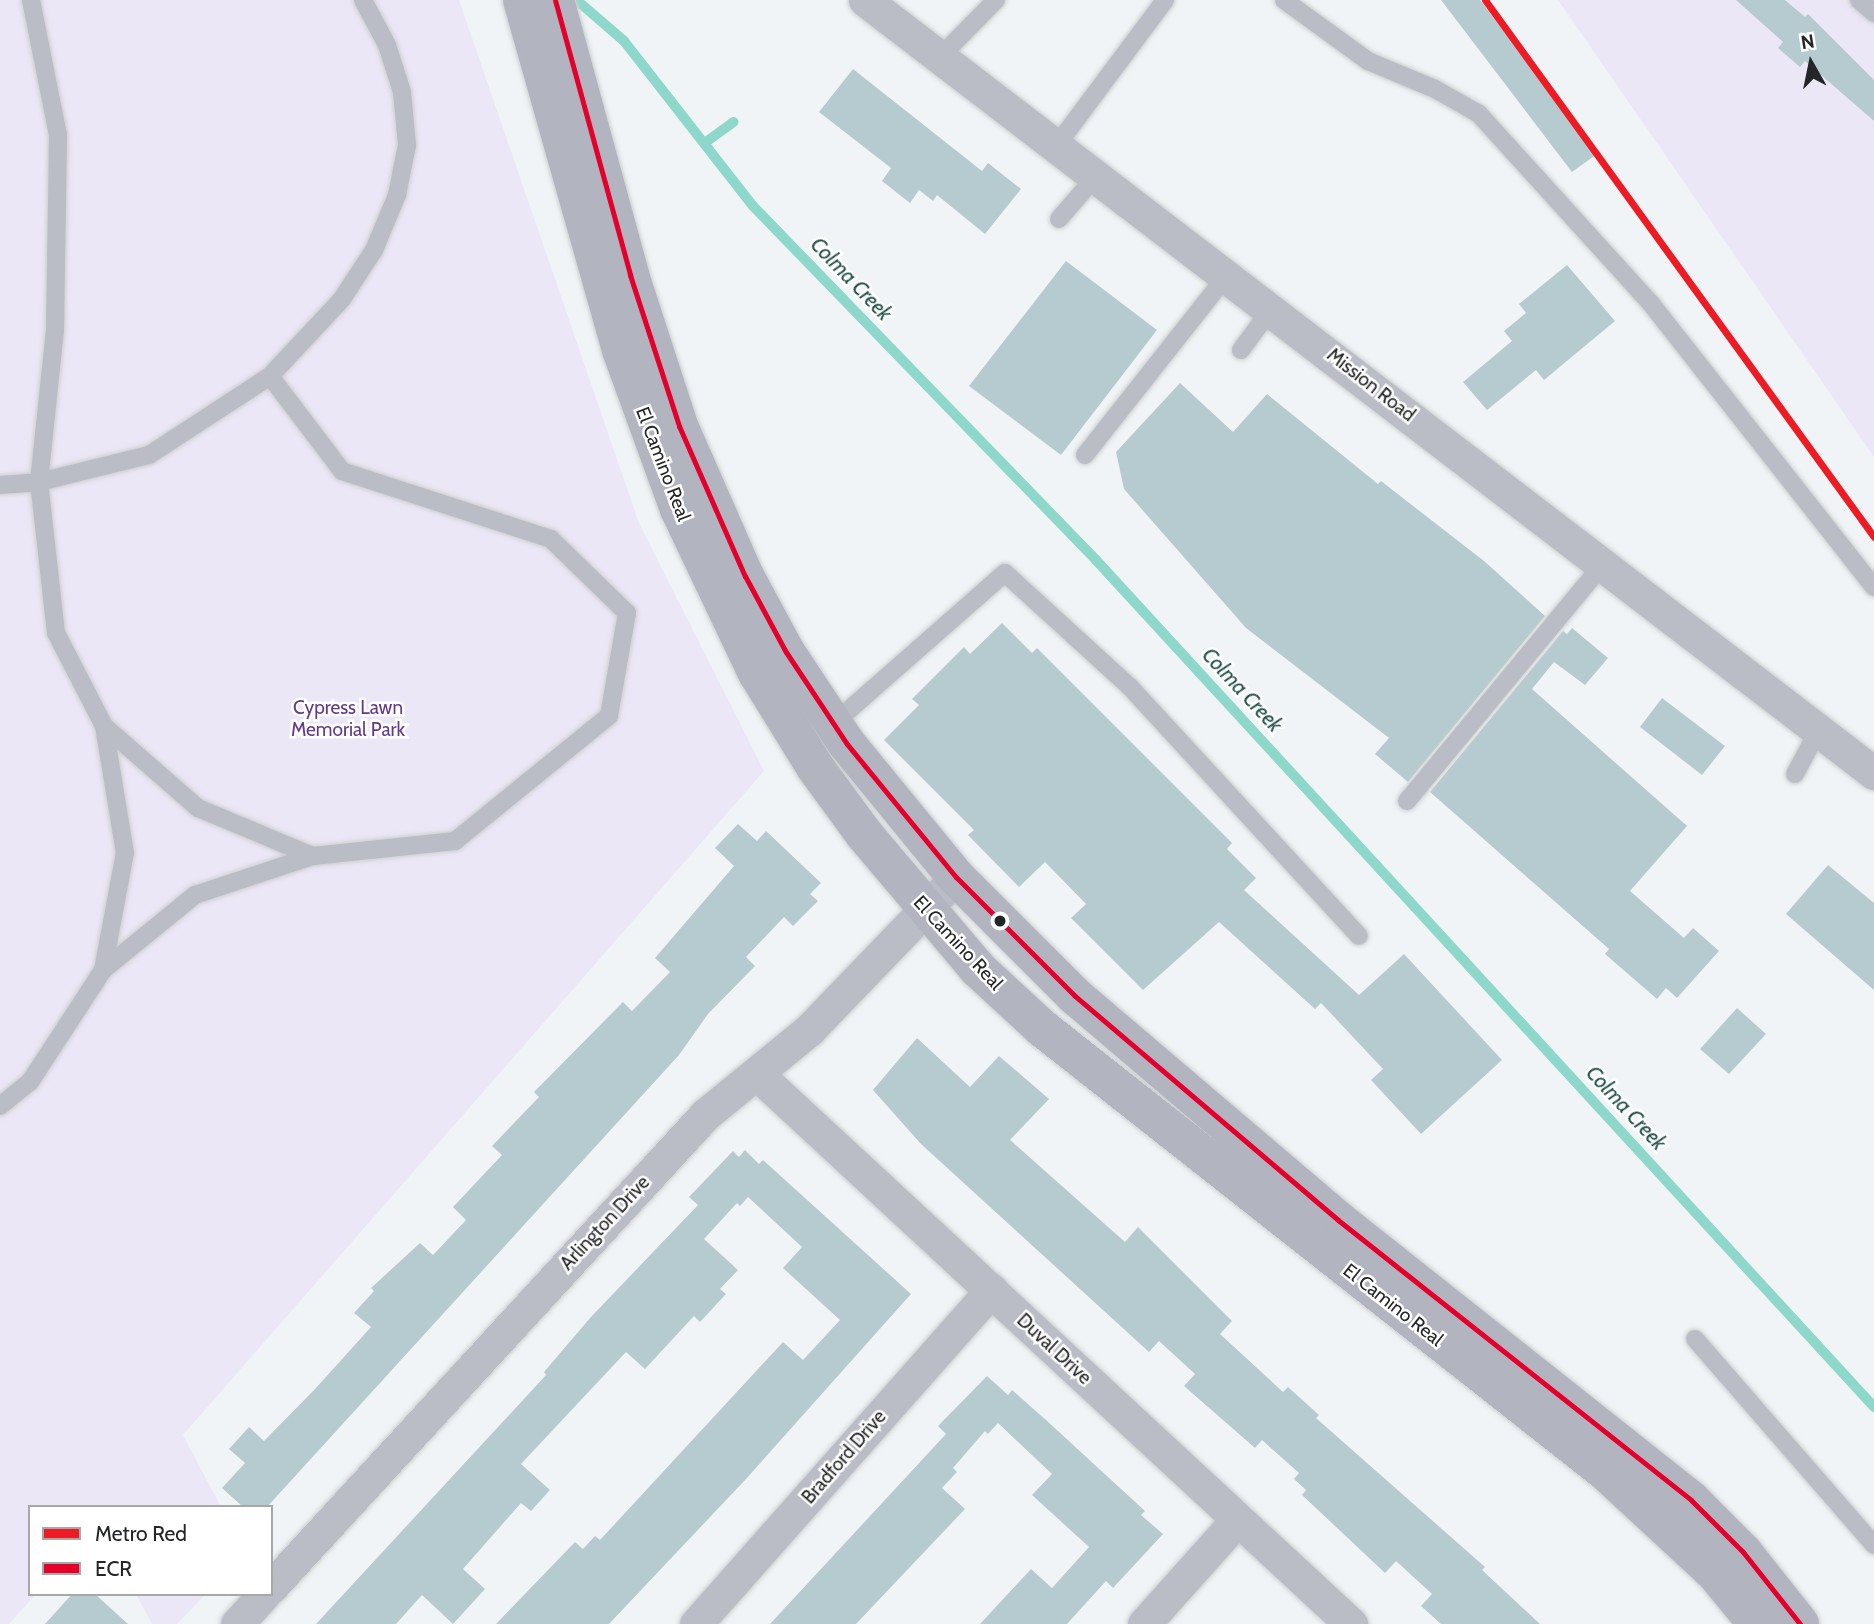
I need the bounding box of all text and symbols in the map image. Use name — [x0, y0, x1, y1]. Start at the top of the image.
north arrow — [1776, 28, 1846, 98]
text: N — [1799, 29, 1816, 54]
water label: Colma Creek — [805, 232, 897, 326]
street label: Mission Road — [1322, 344, 1420, 426]
street label: El Camino Real — [631, 404, 695, 524]
water label: Colma Creek — [1197, 643, 1287, 737]
park label: Cypress Lawn Memorial Park — [291, 697, 405, 741]
street label: El Camino Real — [909, 891, 1007, 995]
unlabelled marker — [993, 914, 1007, 928]
water label: Colma Creek — [1581, 1061, 1671, 1155]
street label: Arlington Drive — [556, 1171, 654, 1275]
street label: El Camino Real — [1338, 1259, 1448, 1351]
street label: Duval Drive — [1012, 1309, 1096, 1389]
street label: Bradford Drive — [797, 1406, 891, 1508]
legend — [28, 1505, 273, 1596]
text: Metro Red — [95, 1521, 187, 1546]
text: ECR — [95, 1556, 132, 1581]

